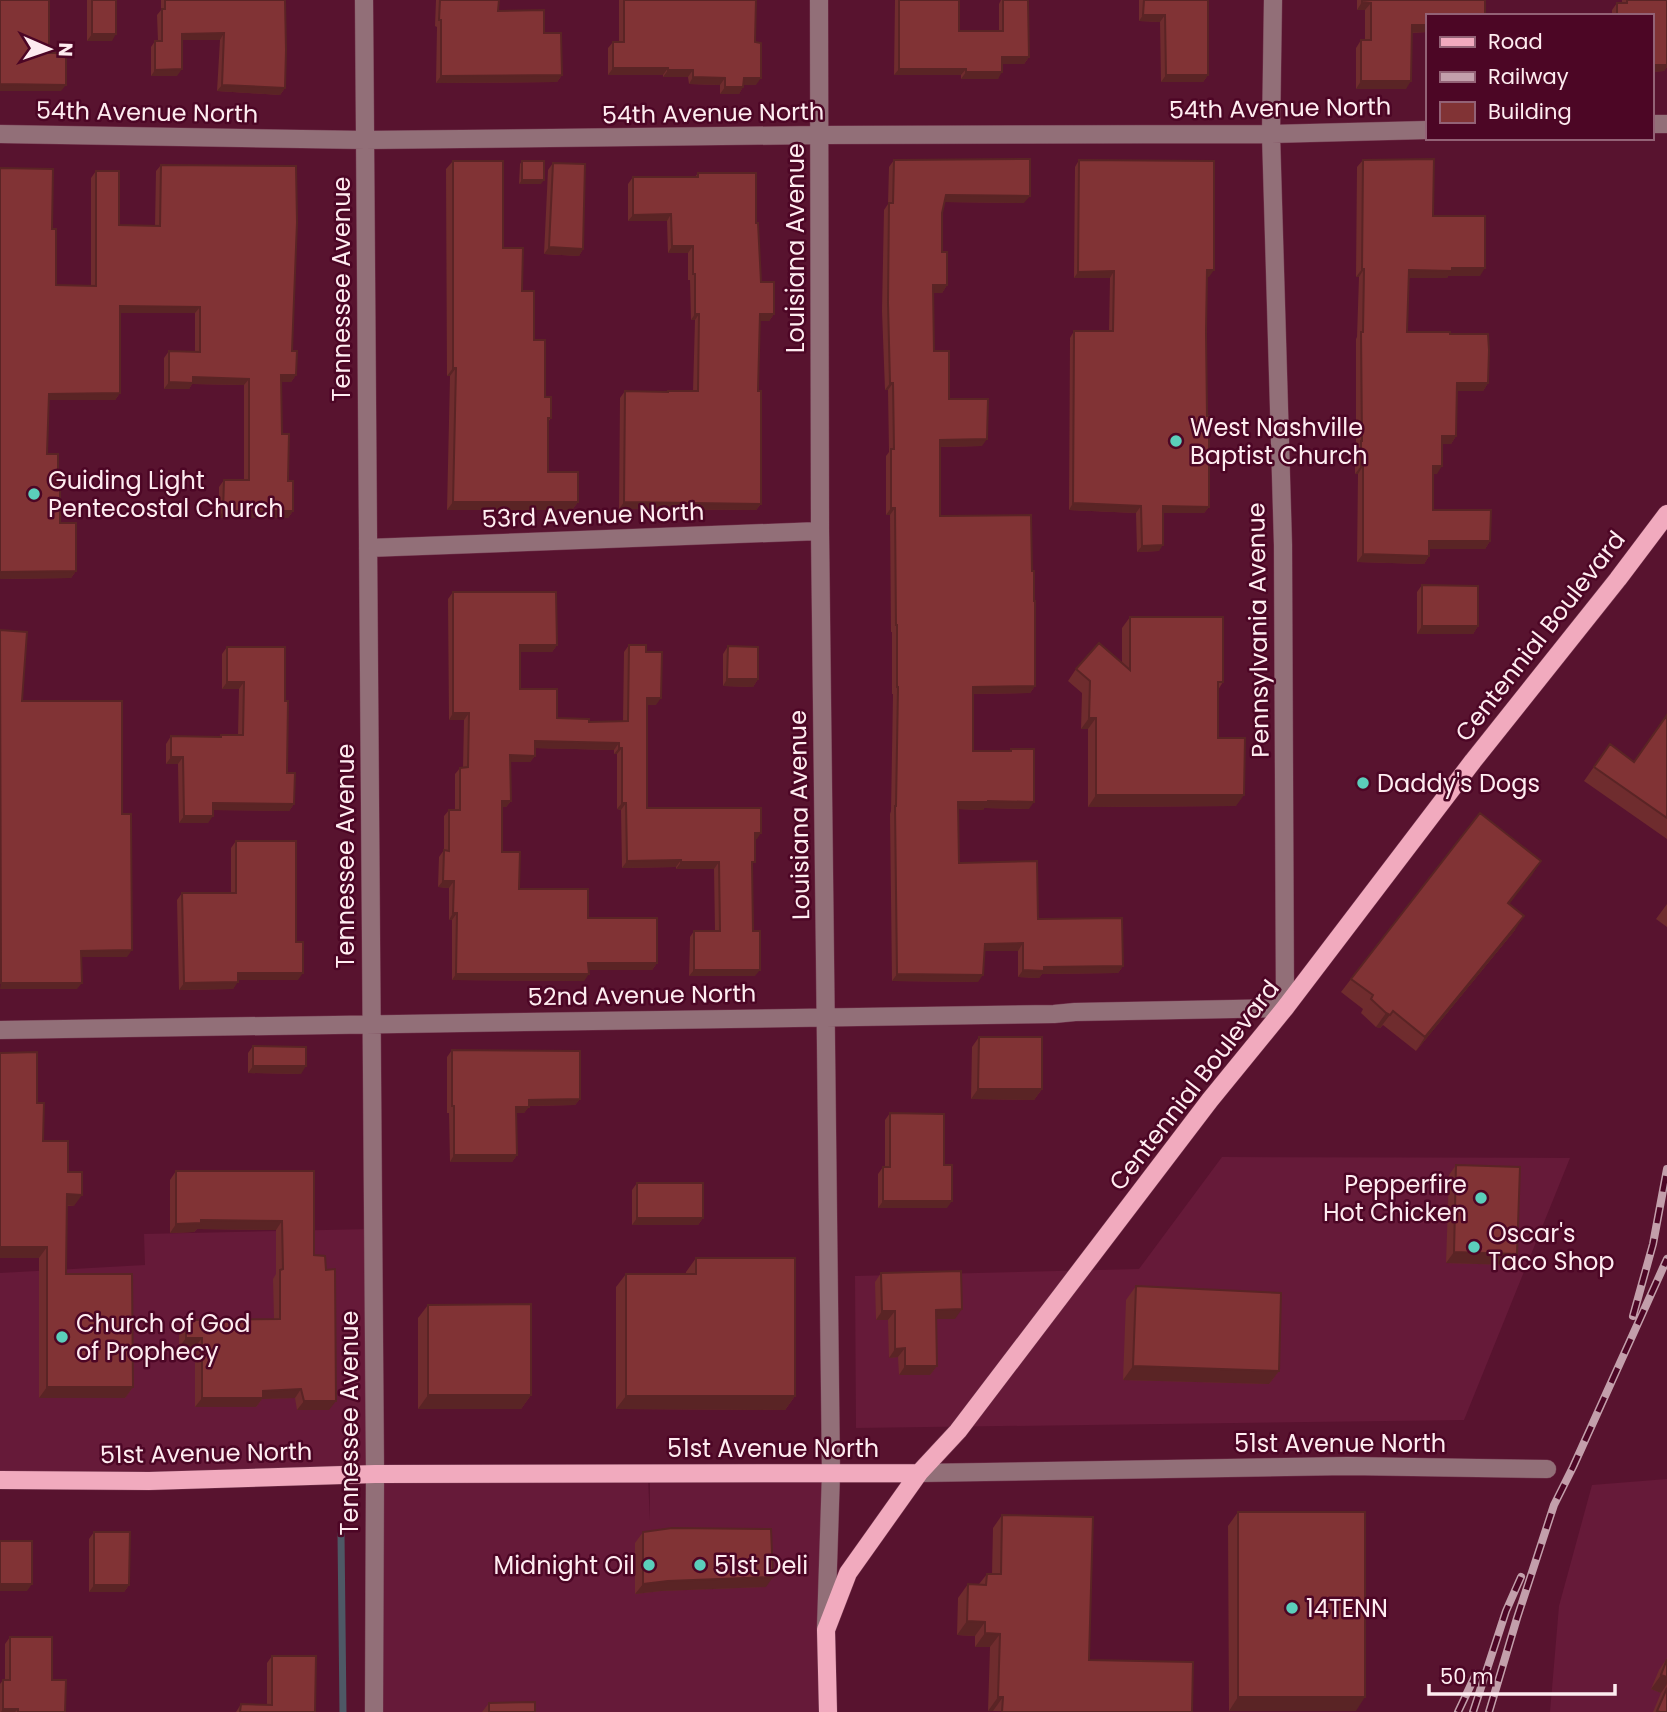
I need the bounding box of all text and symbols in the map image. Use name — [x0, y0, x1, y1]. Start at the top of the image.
north arrow — [14, 14, 84, 84]
legend — [1426, 14, 1653, 140]
text: Road — [1488, 27, 1543, 56]
text: N — [52, 42, 79, 57]
text: Railway — [1488, 62, 1569, 91]
street label: 54th Avenue North — [1168, 90, 1392, 126]
street label: 54th Avenue North — [35, 94, 259, 130]
street label: 54th Avenue North — [601, 95, 825, 131]
text: Building — [1488, 97, 1572, 126]
street label: Louisiana Avenue — [779, 143, 812, 353]
street label: Tennessee Avenue — [325, 177, 358, 401]
place label: West Nashville Baptist Church — [1190, 411, 1368, 472]
marker: West Nashville Baptist Church — [1168, 433, 1184, 449]
place label: Guiding Light Pentecostal Church — [48, 464, 284, 525]
marker: Guiding Light Pentecostal Church — [26, 486, 42, 502]
street label: 53rd Avenue North — [481, 495, 705, 535]
street label: Pennsylvania Avenue — [1239, 502, 1277, 758]
street label: Centennial Boulevard — [1447, 524, 1633, 748]
street label: Louisiana Avenue — [781, 710, 817, 920]
street label: Tennessee Avenue — [329, 744, 362, 968]
place label: Daddy's Dogs — [1377, 767, 1540, 800]
marker: Daddy's Dogs — [1355, 775, 1371, 791]
street label: Centennial Boulevard — [1101, 973, 1287, 1197]
street label: 52nd Avenue North — [527, 977, 757, 1013]
place label: Pepperfire Hot Chicken — [1323, 1168, 1467, 1229]
marker: Pepperfire Hot Chicken — [1473, 1190, 1489, 1206]
place label: Oscar's Taco Shop — [1488, 1217, 1615, 1278]
marker: Oscar's Taco Shop — [1466, 1239, 1482, 1255]
place label: Church of God of Prophecy — [76, 1307, 250, 1368]
street label: Tennessee Avenue — [333, 1311, 366, 1535]
marker: Church of God of Prophecy — [54, 1329, 70, 1345]
street label: 51st Avenue North — [1234, 1427, 1446, 1460]
street label: 51st Avenue North — [667, 1432, 879, 1465]
street label: 51st Avenue North — [100, 1435, 312, 1471]
place label: Midnight Oil — [494, 1549, 635, 1582]
place label: 51st Deli — [714, 1549, 808, 1582]
marker: Midnight Oil — [641, 1557, 657, 1573]
marker: 51st Deli — [692, 1557, 708, 1573]
place label: 14TENN — [1306, 1592, 1388, 1625]
marker: 14TENN — [1284, 1600, 1300, 1616]
scale bar — [1429, 1652, 1614, 1696]
text: 50 m — [1440, 1662, 1494, 1691]

